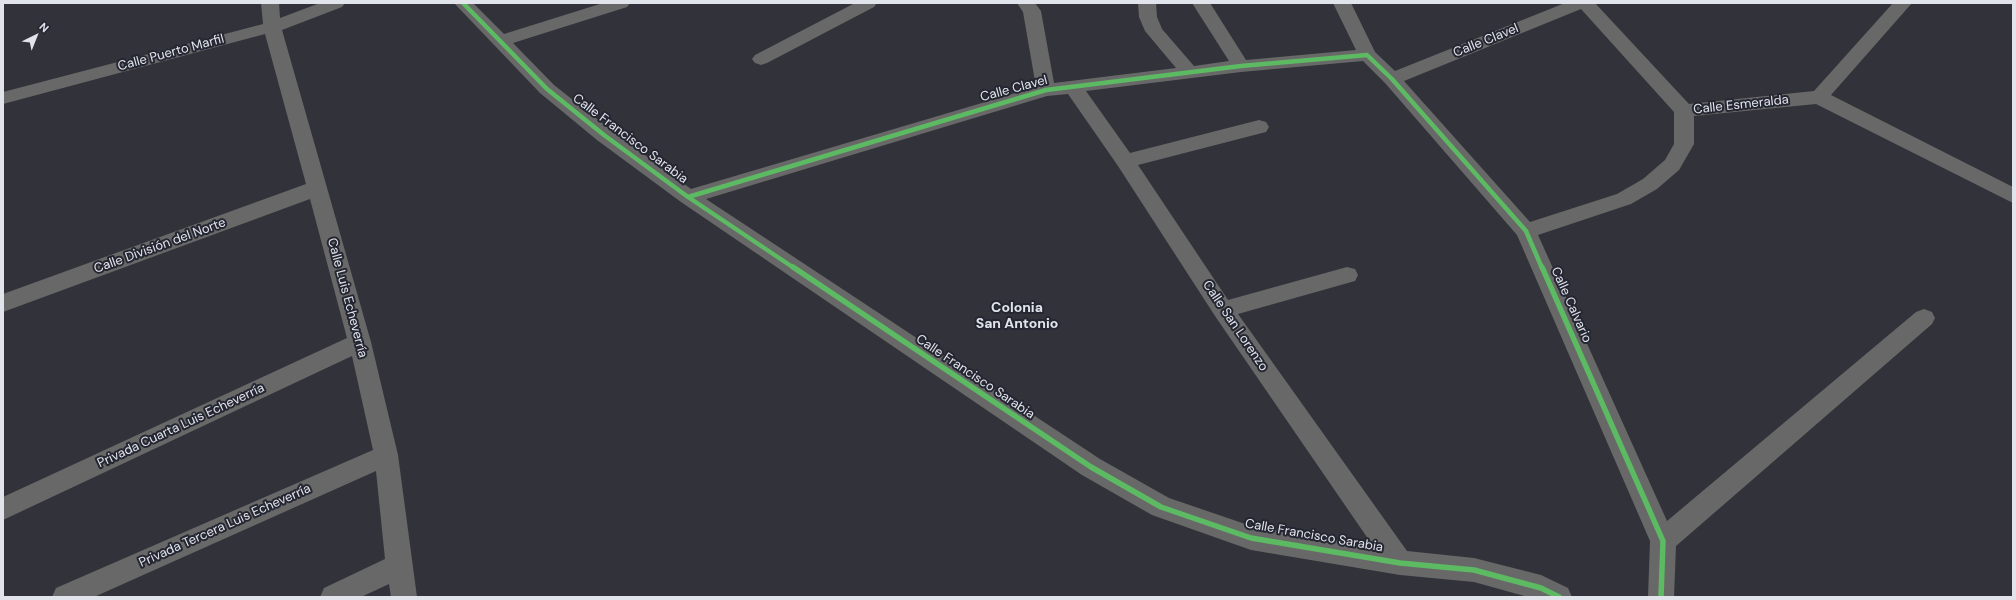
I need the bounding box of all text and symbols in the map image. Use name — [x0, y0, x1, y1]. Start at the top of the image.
north arrow — [16, 16, 56, 56]
text: N — [36, 19, 52, 35]
street label: Calle Clavel — [1451, 21, 1521, 61]
street label: Calle Puerto Marfil — [116, 31, 226, 75]
street label: Calle Clavel — [979, 73, 1049, 105]
street label: Calle Francisco Sarabia — [569, 91, 691, 187]
street label: Calle Esmeralda — [1693, 92, 1789, 118]
street label: Calle División del Norte — [92, 215, 228, 277]
street label: Calle Luis Echeverría — [324, 236, 370, 360]
street label: Calle Calvario — [1547, 265, 1595, 345]
street label: Calle San Lorenzo — [1199, 278, 1271, 374]
district label: Colonia San Antonio — [976, 300, 1058, 332]
street label: Calle Francisco Sarabia — [913, 331, 1037, 423]
street label: Privada Cuarta Luis Echeverría — [95, 380, 267, 472]
street label: Privada Tercera Luis Echeverría — [137, 481, 313, 571]
street label: Calle Francisco Sarabia — [1244, 516, 1384, 556]

